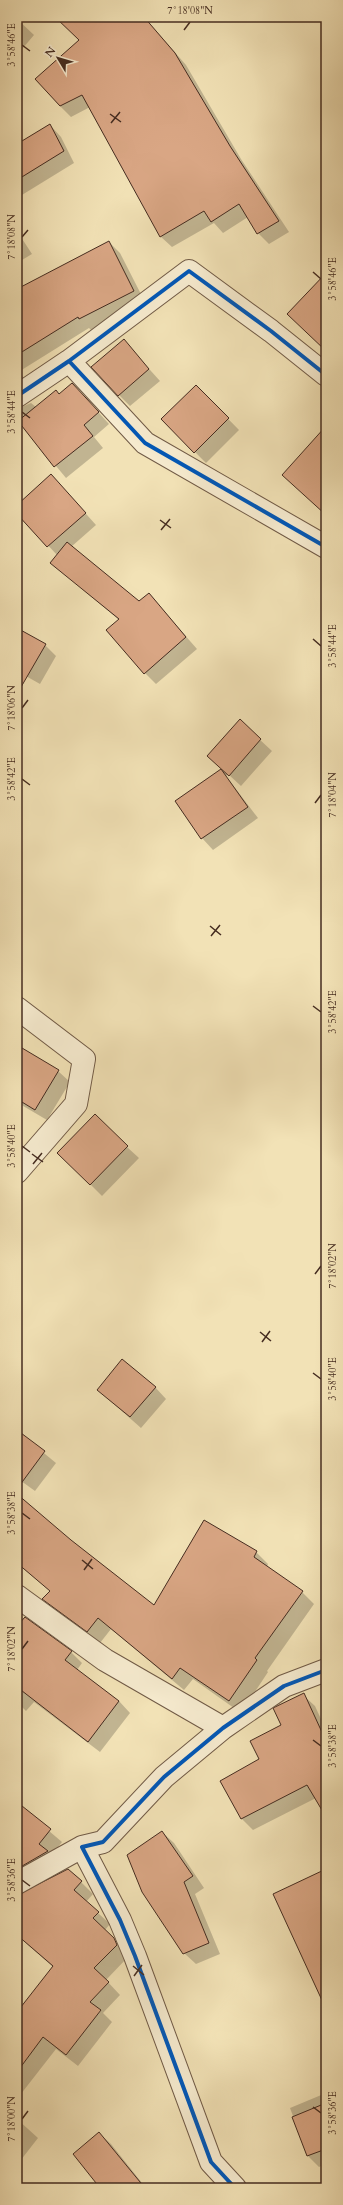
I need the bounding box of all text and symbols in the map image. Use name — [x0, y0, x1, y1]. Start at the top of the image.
text: 7°18'08"N — [167, 4, 213, 18]
text: 3°58'46"E — [5, 23, 19, 67]
north arrow — [38, 38, 78, 78]
text: N — [42, 43, 60, 61]
text: 7°18'08"N — [5, 214, 19, 260]
text: 3°58'46"E — [326, 257, 340, 301]
text: 3°58'44"E — [5, 390, 19, 434]
text: 3°58'44"E — [326, 624, 340, 668]
text: 7°18'06"N — [5, 685, 19, 731]
text: 3°58'42"E — [5, 757, 19, 801]
text: 7°18'04"N — [326, 772, 340, 818]
text: 3°58'42"E — [326, 990, 340, 1034]
text: 3°58'40"E — [5, 1124, 19, 1168]
text: 7°18'02"N — [326, 1243, 340, 1289]
text: 3°58'40"E — [326, 1357, 340, 1401]
text: 3°58'38"E — [5, 1491, 19, 1535]
text: 7°18'02"N — [5, 1626, 19, 1672]
text: 3°58'38"E — [326, 1724, 340, 1768]
text: 3°58'36"E — [5, 1858, 19, 1902]
text: 3°58'36"E — [326, 2091, 340, 2135]
text: 7°18'00"N — [5, 2096, 19, 2142]

